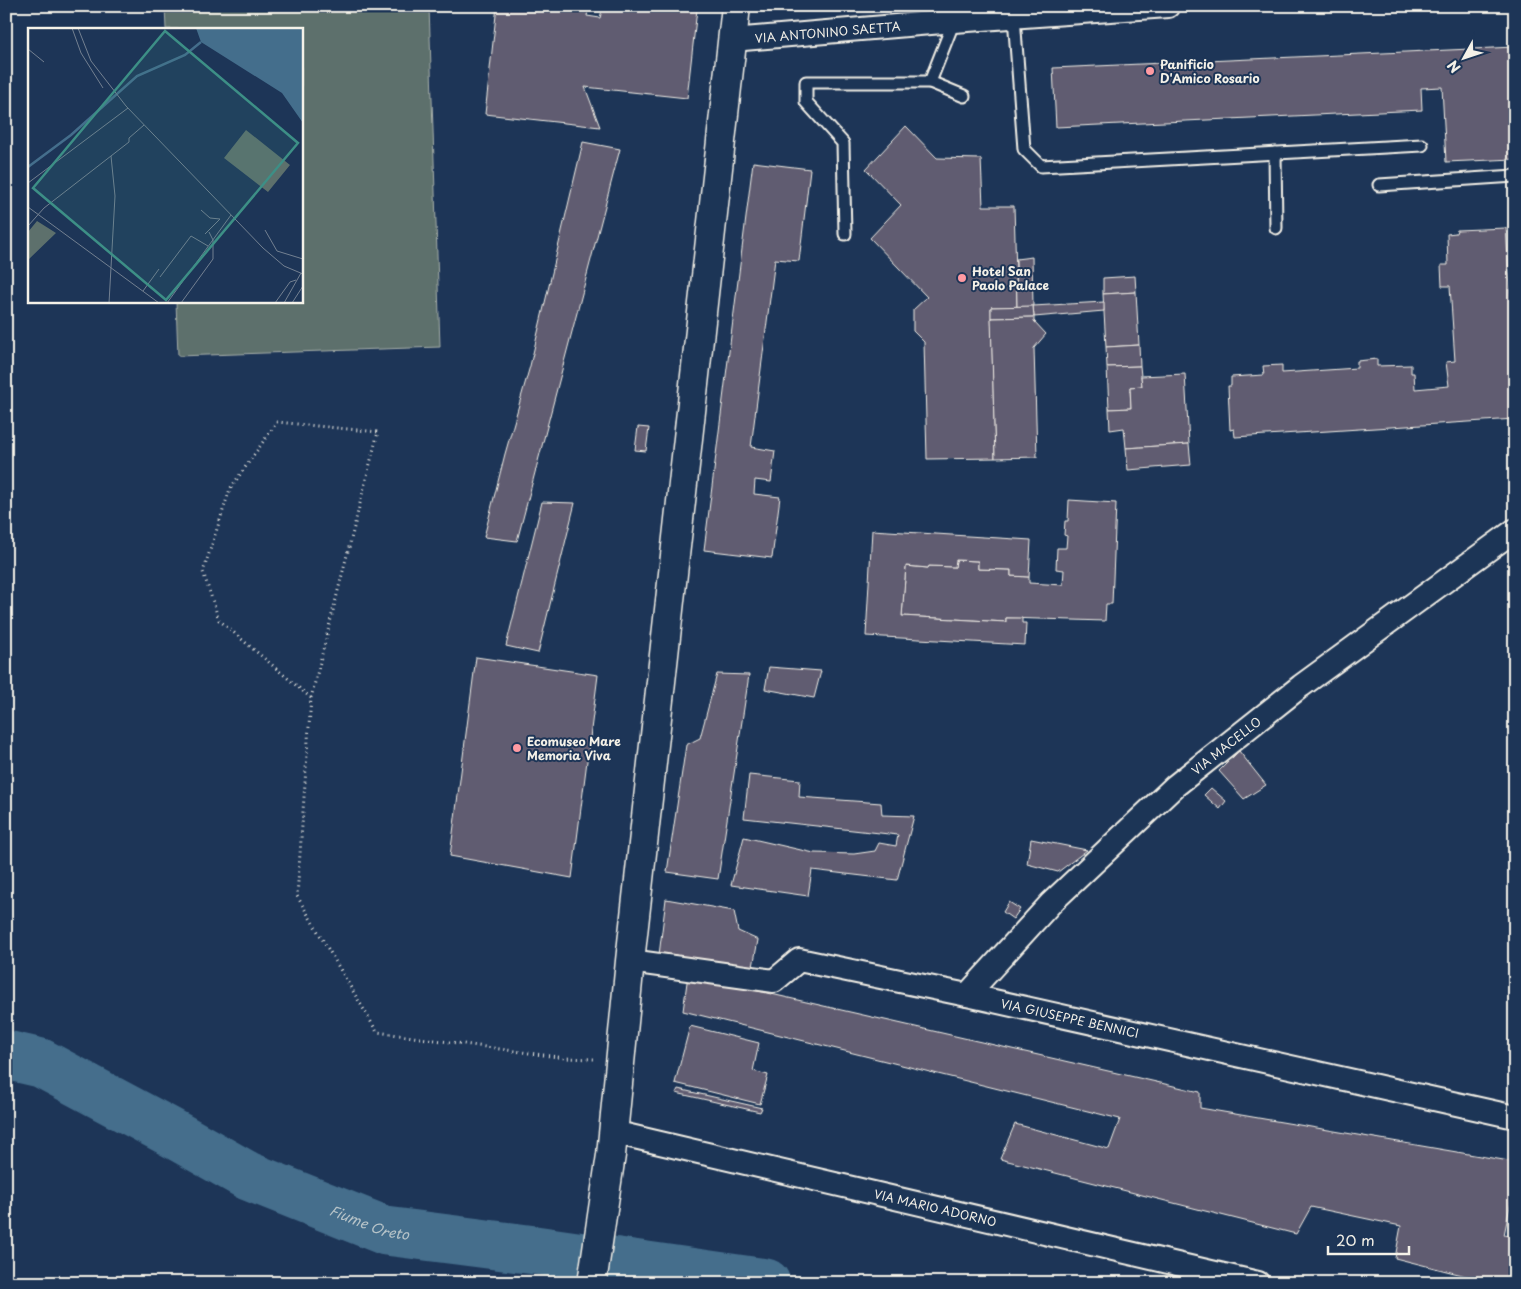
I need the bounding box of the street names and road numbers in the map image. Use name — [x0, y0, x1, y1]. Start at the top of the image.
street label: VIA ANTONINO SAETTA — [754, 17, 901, 47]
street label: VIA MACELLO — [1187, 712, 1264, 779]
street label: VIA GIUSEPPE BENNICI — [999, 994, 1140, 1042]
street label: VIA MARIO ADORNO — [872, 1184, 998, 1230]

